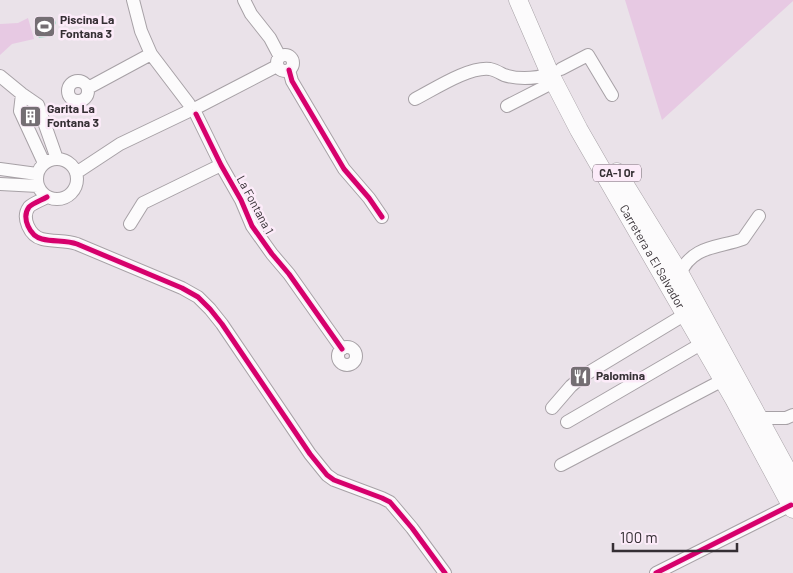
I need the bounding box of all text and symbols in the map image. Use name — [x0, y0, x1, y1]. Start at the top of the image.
place label: Piscina La Fontana 3 — [60, 12, 114, 40]
sports icon: Piscina La Fontana 3 — [32, 15, 56, 39]
place label: Garita La Fontana 3 — [47, 101, 99, 129]
building icon: Garita La Fontana 3 — [19, 104, 43, 128]
road number: CA-1 Or — [593, 164, 641, 182]
street label: La Fontana 1 — [235, 173, 277, 236]
street label: Carretera a El Salvador — [617, 202, 689, 311]
restaurant icon: Palomina — [568, 364, 592, 388]
place label: Palomina — [596, 368, 645, 382]
scale bar — [613, 520, 737, 552]
text: 100 m — [620, 528, 658, 546]

